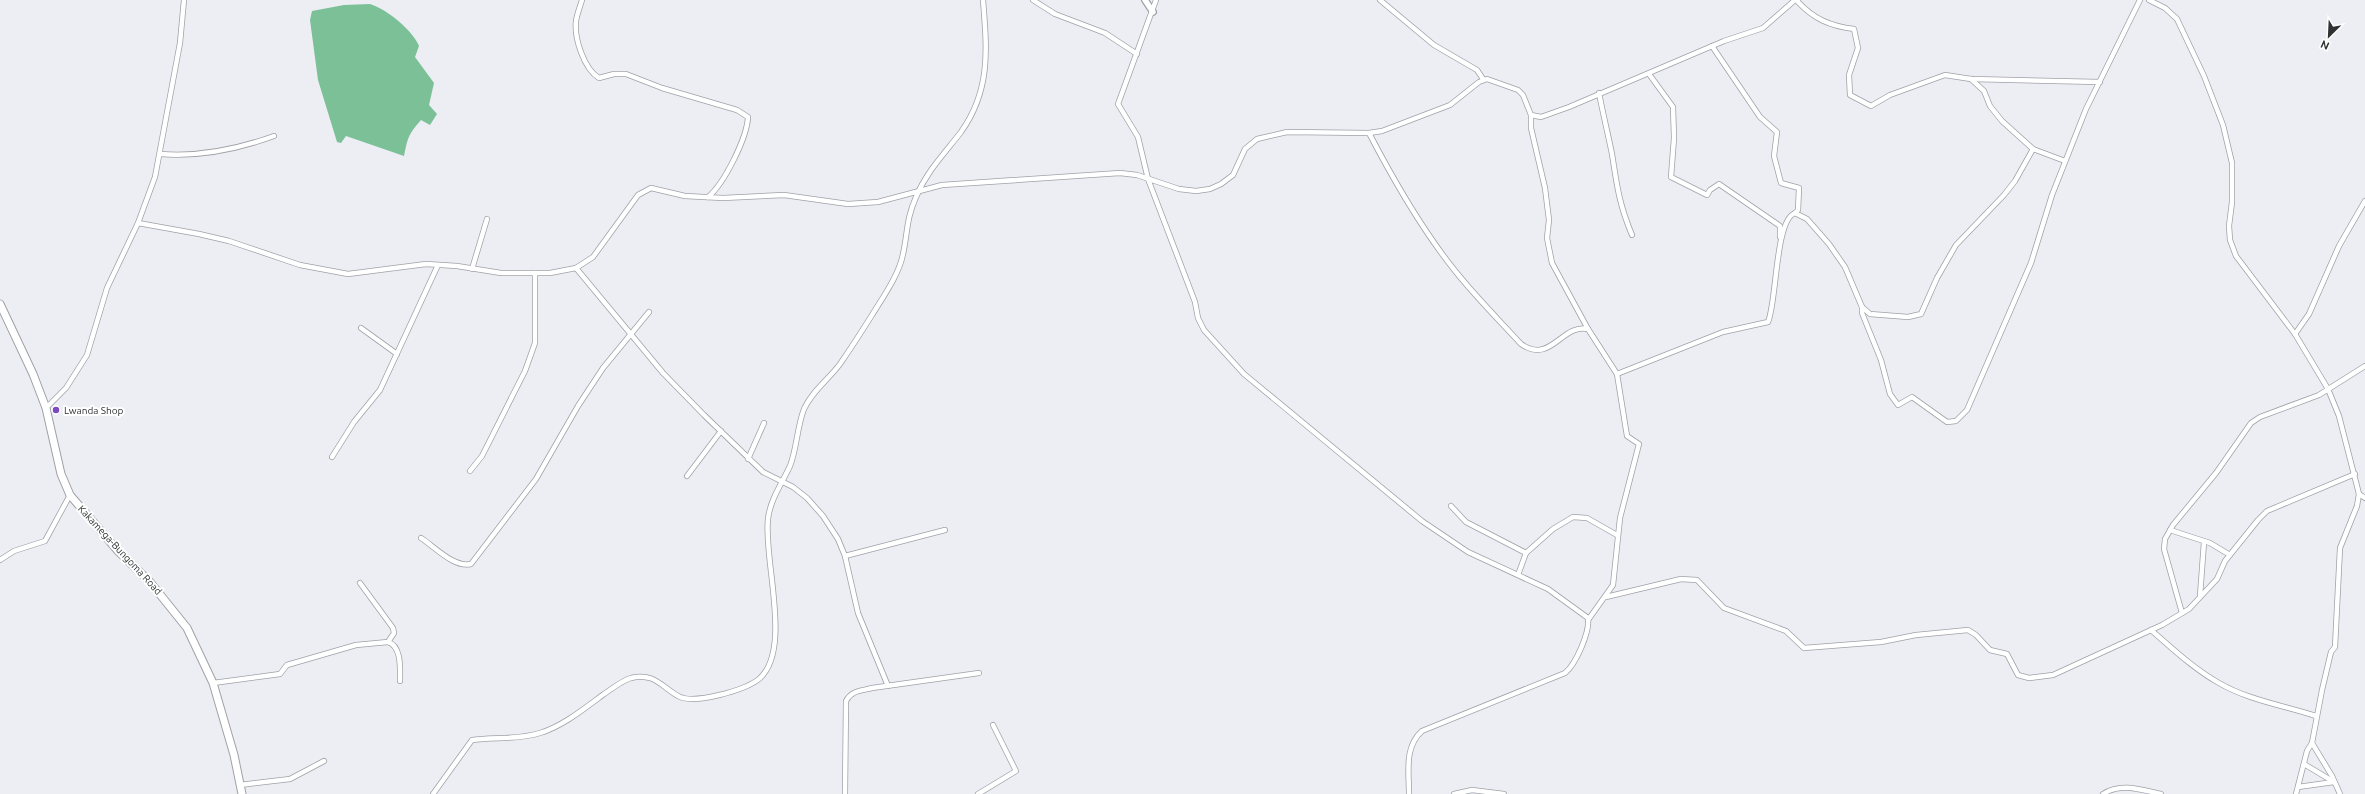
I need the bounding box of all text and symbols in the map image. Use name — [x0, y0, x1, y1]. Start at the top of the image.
north arrow — [2309, 16, 2349, 56]
text: N — [2319, 38, 2331, 52]
marker: Lwanda Shop — [51, 405, 61, 415]
place label: Lwanda Shop — [64, 405, 124, 416]
street label: Kakamega-Bungoma Road — [76, 503, 164, 597]

